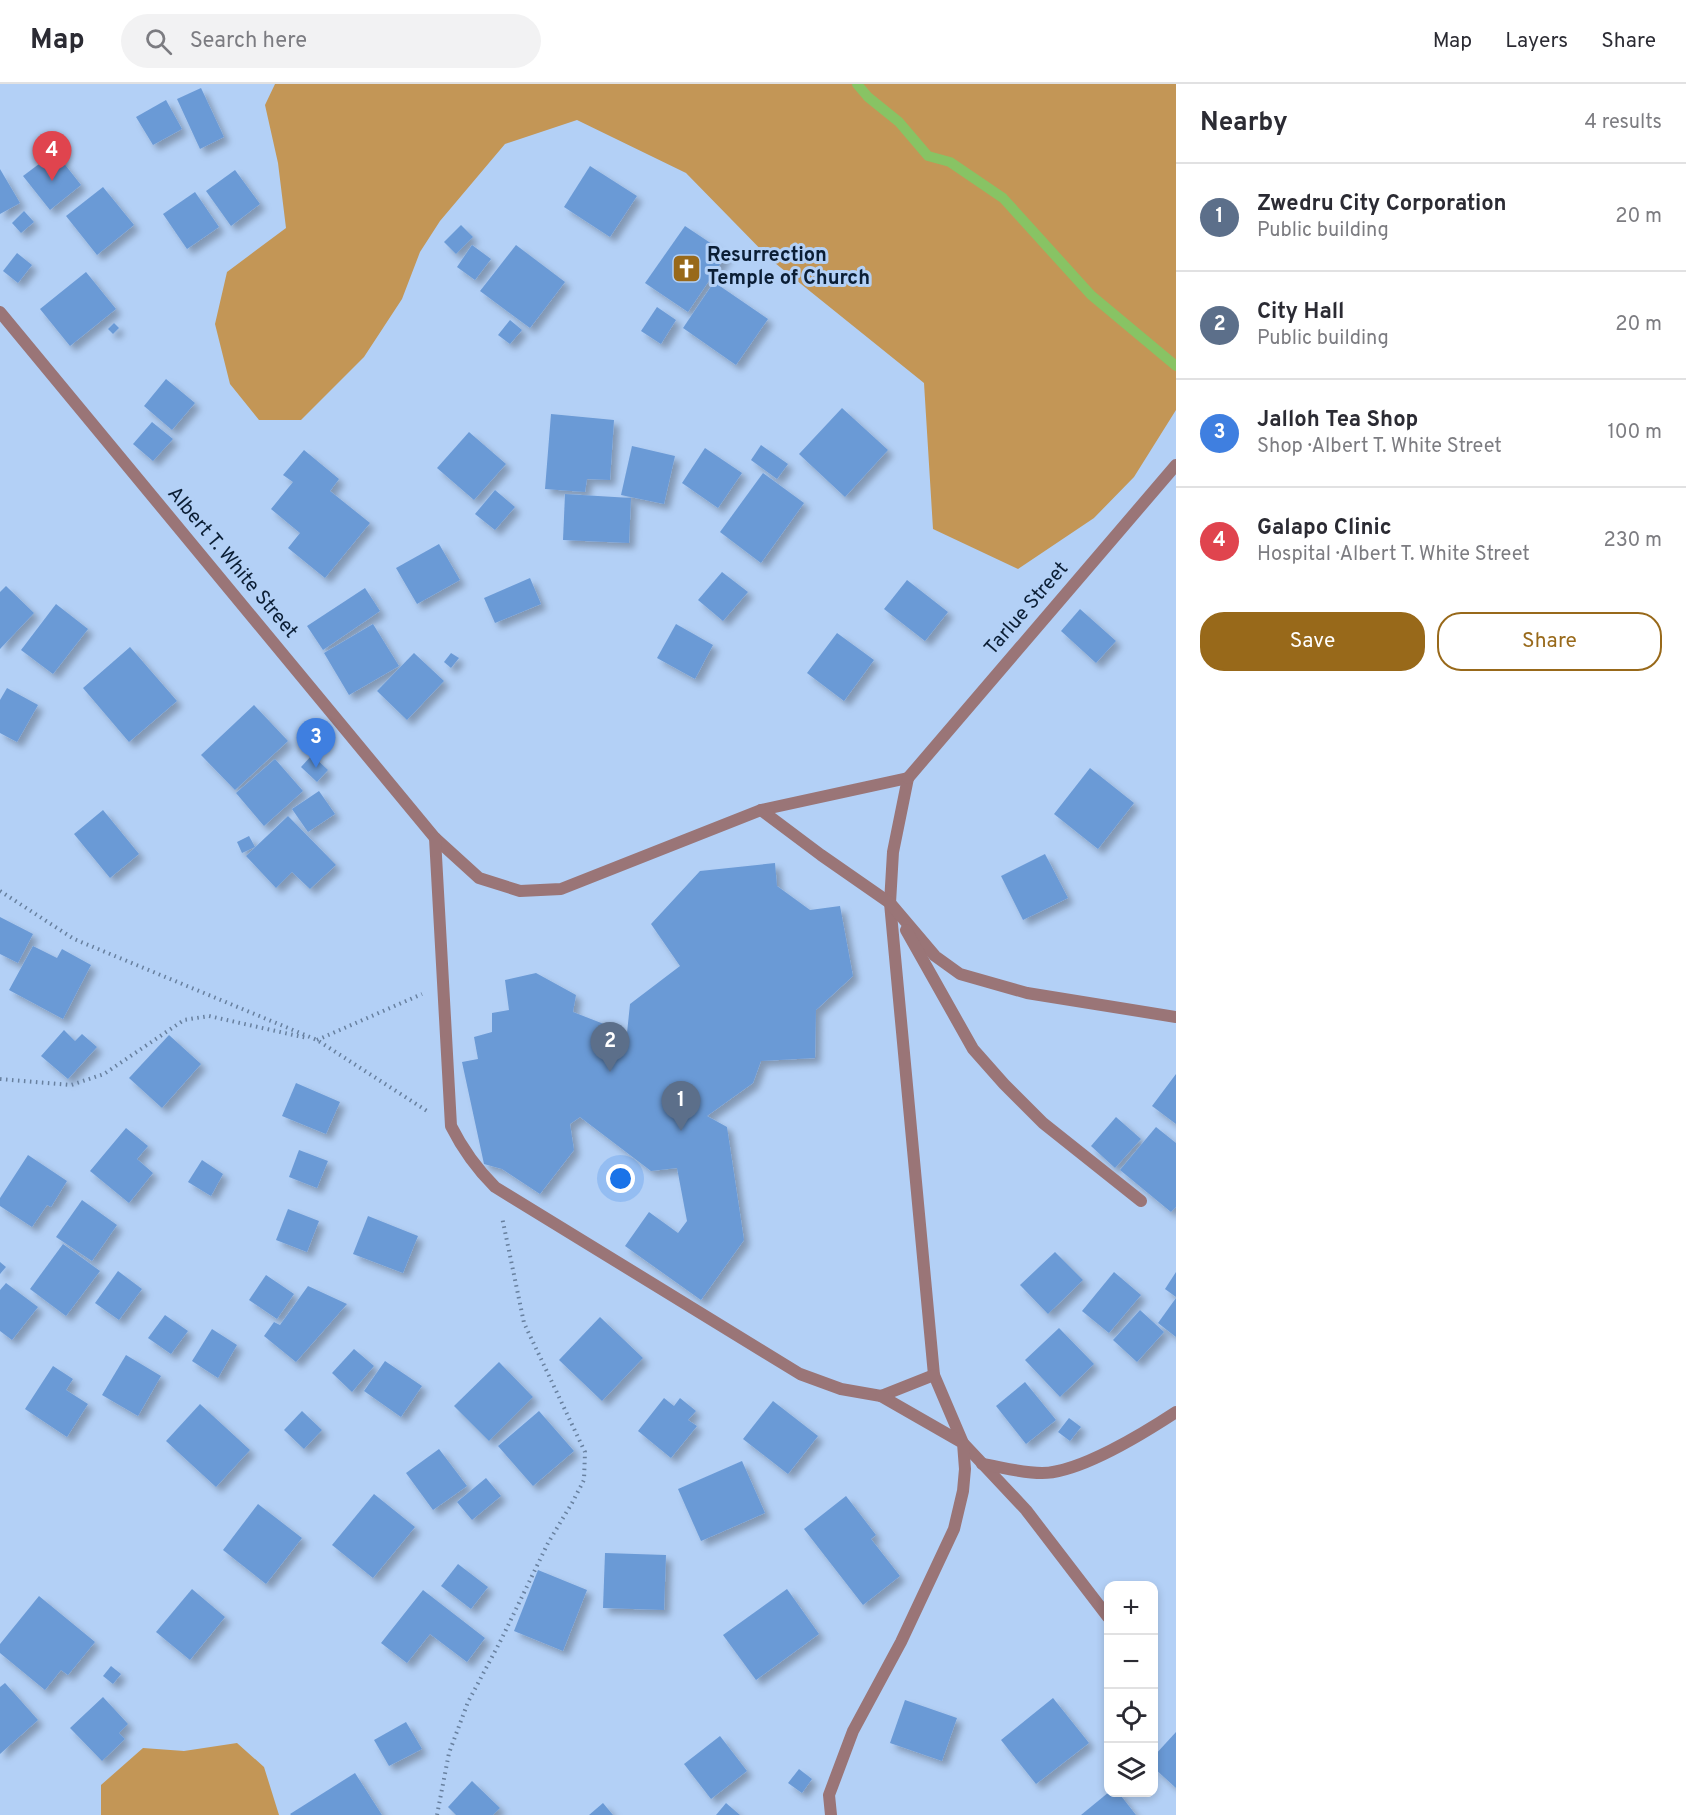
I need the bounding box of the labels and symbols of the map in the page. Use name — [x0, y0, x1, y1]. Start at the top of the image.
pin: 4 — [32, 132, 72, 181]
place label: Resurrection Temple of Church — [707, 243, 870, 292]
church icon: Resurrection Temple of Church — [670, 252, 702, 284]
street label: Albert T. White Street — [161, 482, 303, 644]
street label: Tarlue Street — [979, 557, 1075, 661]
pin: 3 — [296, 718, 336, 768]
pin: 2 — [590, 1022, 630, 1072]
pin: 1 — [662, 1082, 700, 1131]
your location — [606, 1164, 635, 1193]

